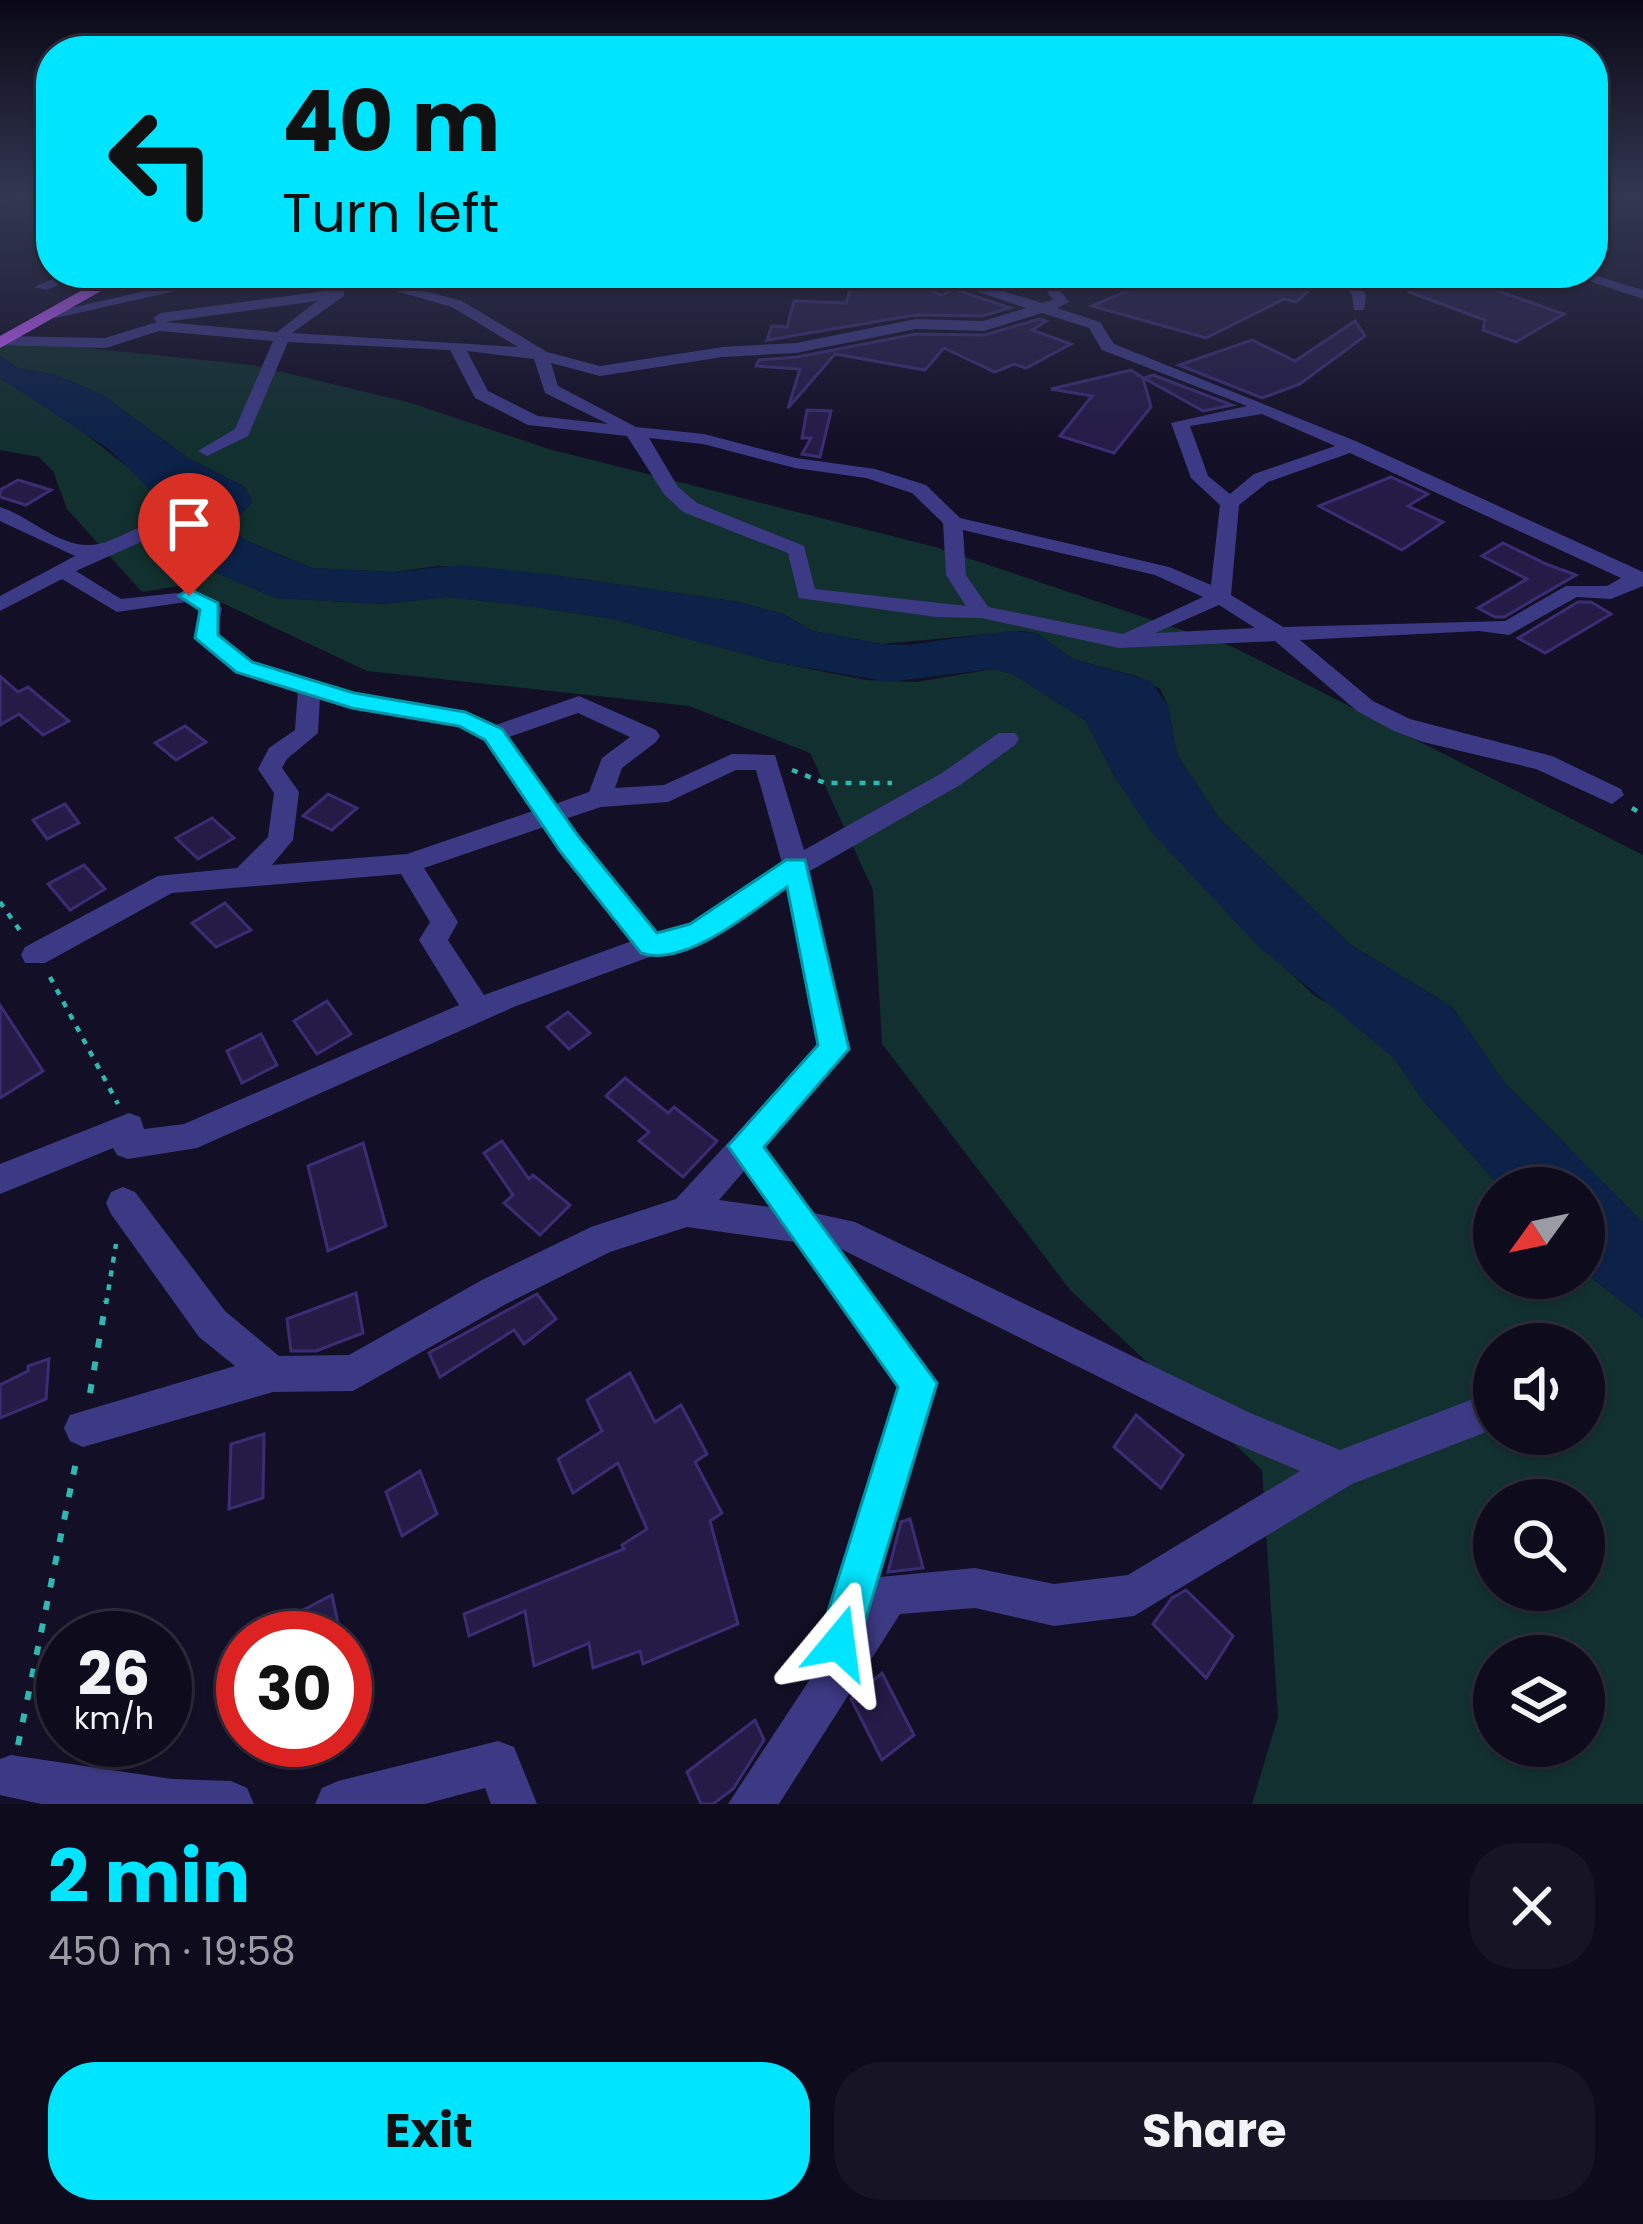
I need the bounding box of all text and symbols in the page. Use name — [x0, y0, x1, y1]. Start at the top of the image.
text: 40 m — [282, 63, 500, 180]
icon: left — [84, 84, 240, 240]
text: Turn left — [282, 175, 499, 251]
pin — [138, 473, 240, 596]
icon: arrive — [156, 491, 222, 557]
north arrow — [1473, 1167, 1605, 1299]
map controls — [1473, 1167, 1605, 1767]
button: sound — [1473, 1323, 1605, 1455]
button: search — [1473, 1479, 1605, 1611]
position arrow — [776, 1580, 902, 1706]
speed limit sign: 30 — [216, 1611, 372, 1767]
text: 26 — [78, 1632, 150, 1716]
button: layers — [1473, 1635, 1605, 1767]
text: km/h — [74, 1697, 154, 1740]
text: 2 min — [48, 1826, 250, 1927]
button: close — [1469, 1843, 1595, 1969]
text: 450 m · 19:58 — [48, 1924, 296, 1979]
button: Exit — [48, 2062, 810, 2200]
button: Share — [834, 2062, 1595, 2200]

